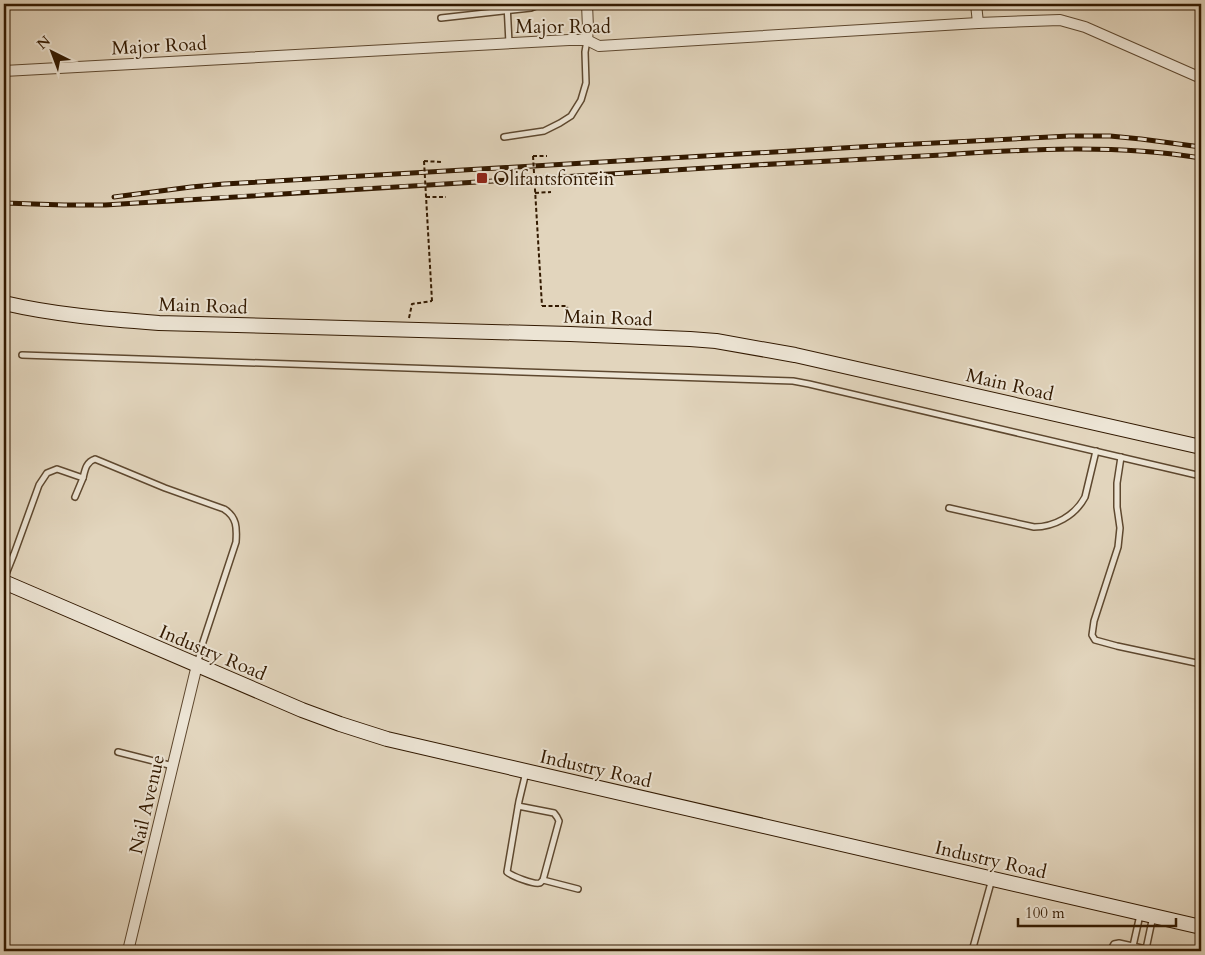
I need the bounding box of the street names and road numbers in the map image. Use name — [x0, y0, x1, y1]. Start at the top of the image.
street label: Major Road — [515, 14, 611, 40]
street label: Major Road — [111, 31, 207, 61]
street label: Main Road — [158, 291, 248, 321]
street label: Main Road — [563, 303, 653, 333]
street label: Main Road — [963, 362, 1056, 408]
street label: Industry Road — [155, 619, 270, 687]
street label: Industry Road — [537, 743, 654, 794]
street label: Nail Avenue — [123, 752, 171, 857]
street label: Industry Road — [932, 834, 1049, 885]

